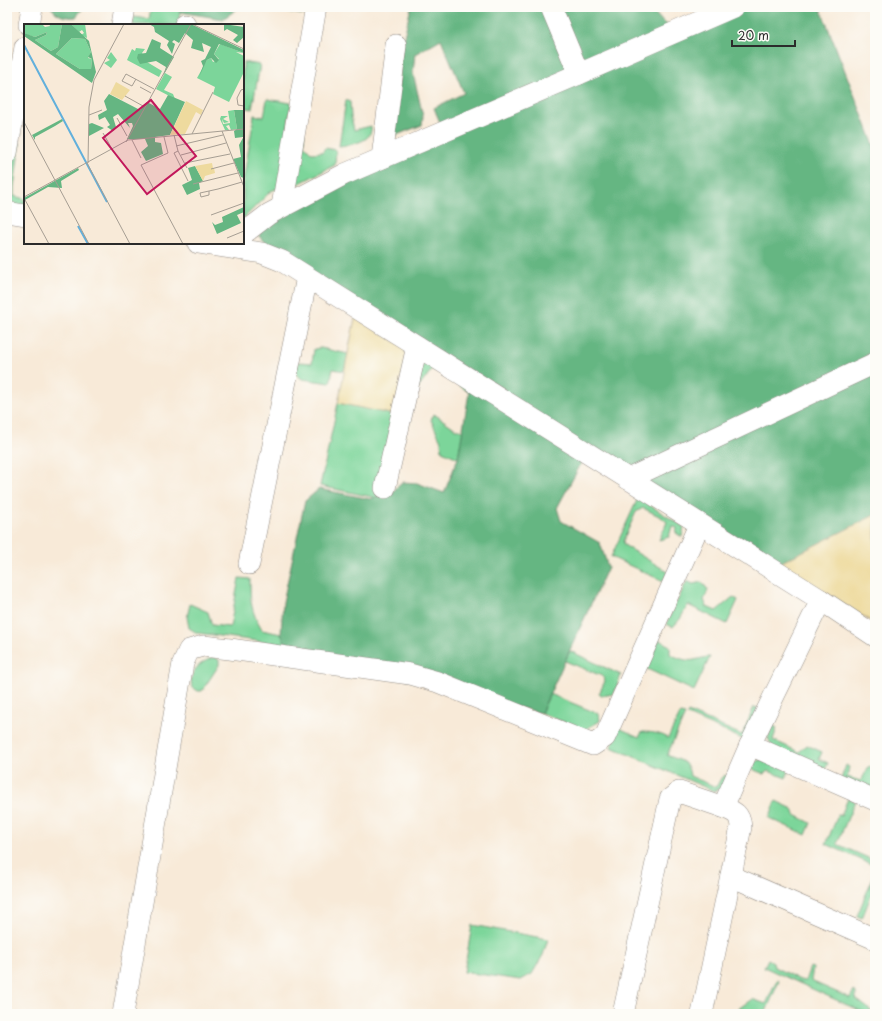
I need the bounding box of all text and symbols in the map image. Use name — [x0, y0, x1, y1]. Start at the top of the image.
scale bar — [732, 22, 795, 48]
inset map — [24, 24, 244, 244]
text: 20 m — [738, 26, 769, 44]

